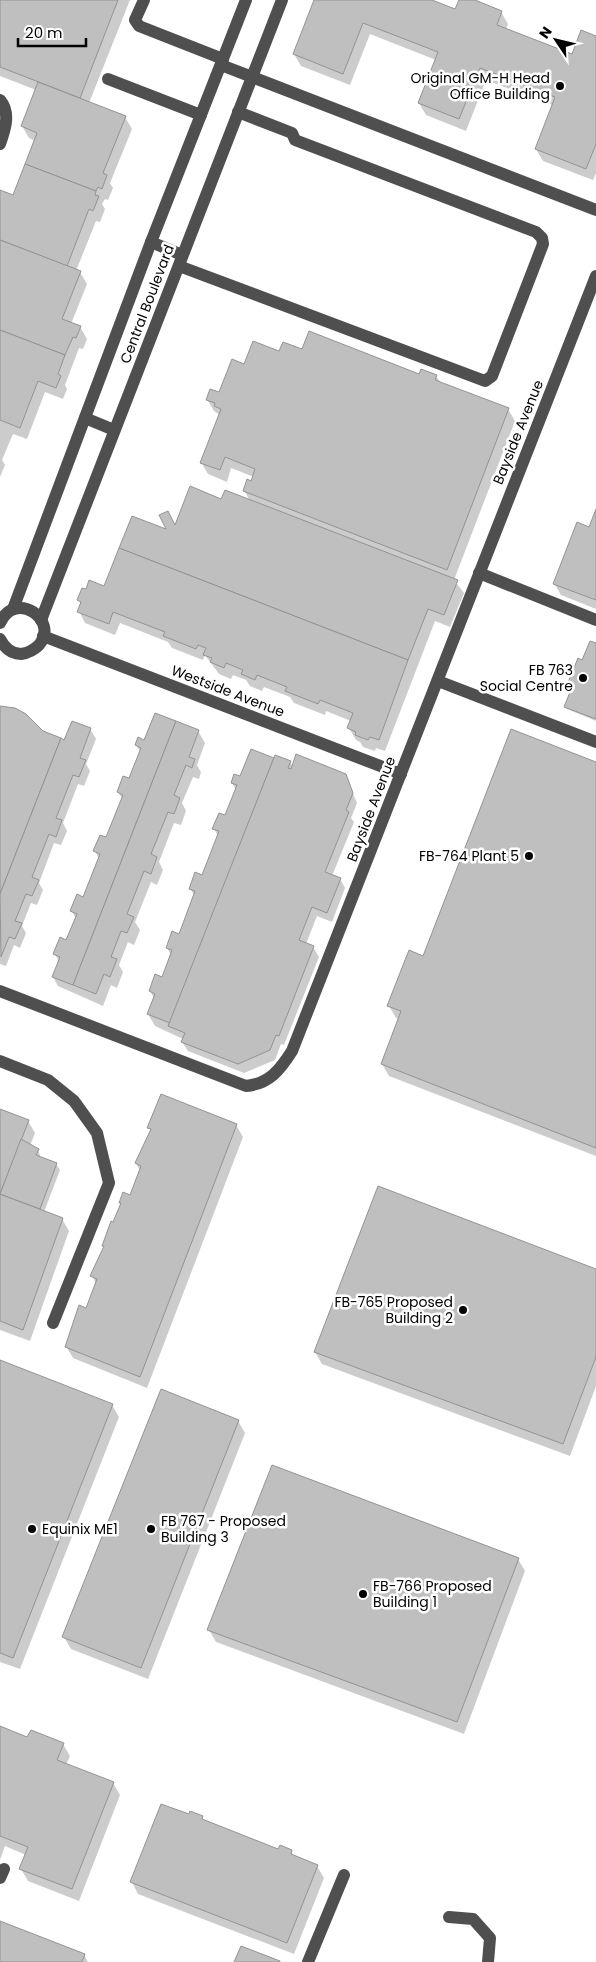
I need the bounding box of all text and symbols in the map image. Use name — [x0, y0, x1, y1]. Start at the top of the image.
scale bar — [18, 15, 85, 47]
north arrow — [531, 15, 581, 65]
text: 20 m — [25, 22, 63, 43]
text: N — [534, 22, 557, 43]
place label: Original GM-H Head Office Building — [410, 68, 550, 104]
marker: Original GM-H Head Office Building — [554, 80, 566, 92]
street label: Central Boulevard — [115, 242, 179, 366]
street label: Bayside Avenue — [488, 376, 548, 487]
street label: Westside Avenue — [168, 660, 288, 722]
place label: FB 763 Social Centre — [480, 660, 573, 696]
marker: FB 763 Social Centre — [577, 672, 589, 684]
street label: Bayside Avenue — [342, 753, 400, 864]
place label: FB-764 Plant 5 — [419, 846, 519, 866]
marker: FB-764 Plant 5 — [523, 850, 535, 862]
place label: FB-765 Proposed Building 2 — [334, 1292, 453, 1328]
marker: FB-765 Proposed Building 2 — [457, 1304, 469, 1316]
place label: FB 767 - Proposed Building 3 — [161, 1511, 286, 1547]
place label: Equinix ME1 — [42, 1519, 118, 1539]
marker: Equinix ME1 — [26, 1523, 38, 1535]
marker: FB 767 - Proposed Building 3 — [145, 1523, 157, 1535]
place label: FB-766 Proposed Building 1 — [373, 1576, 492, 1612]
marker: FB-766 Proposed Building 1 — [357, 1588, 369, 1600]

